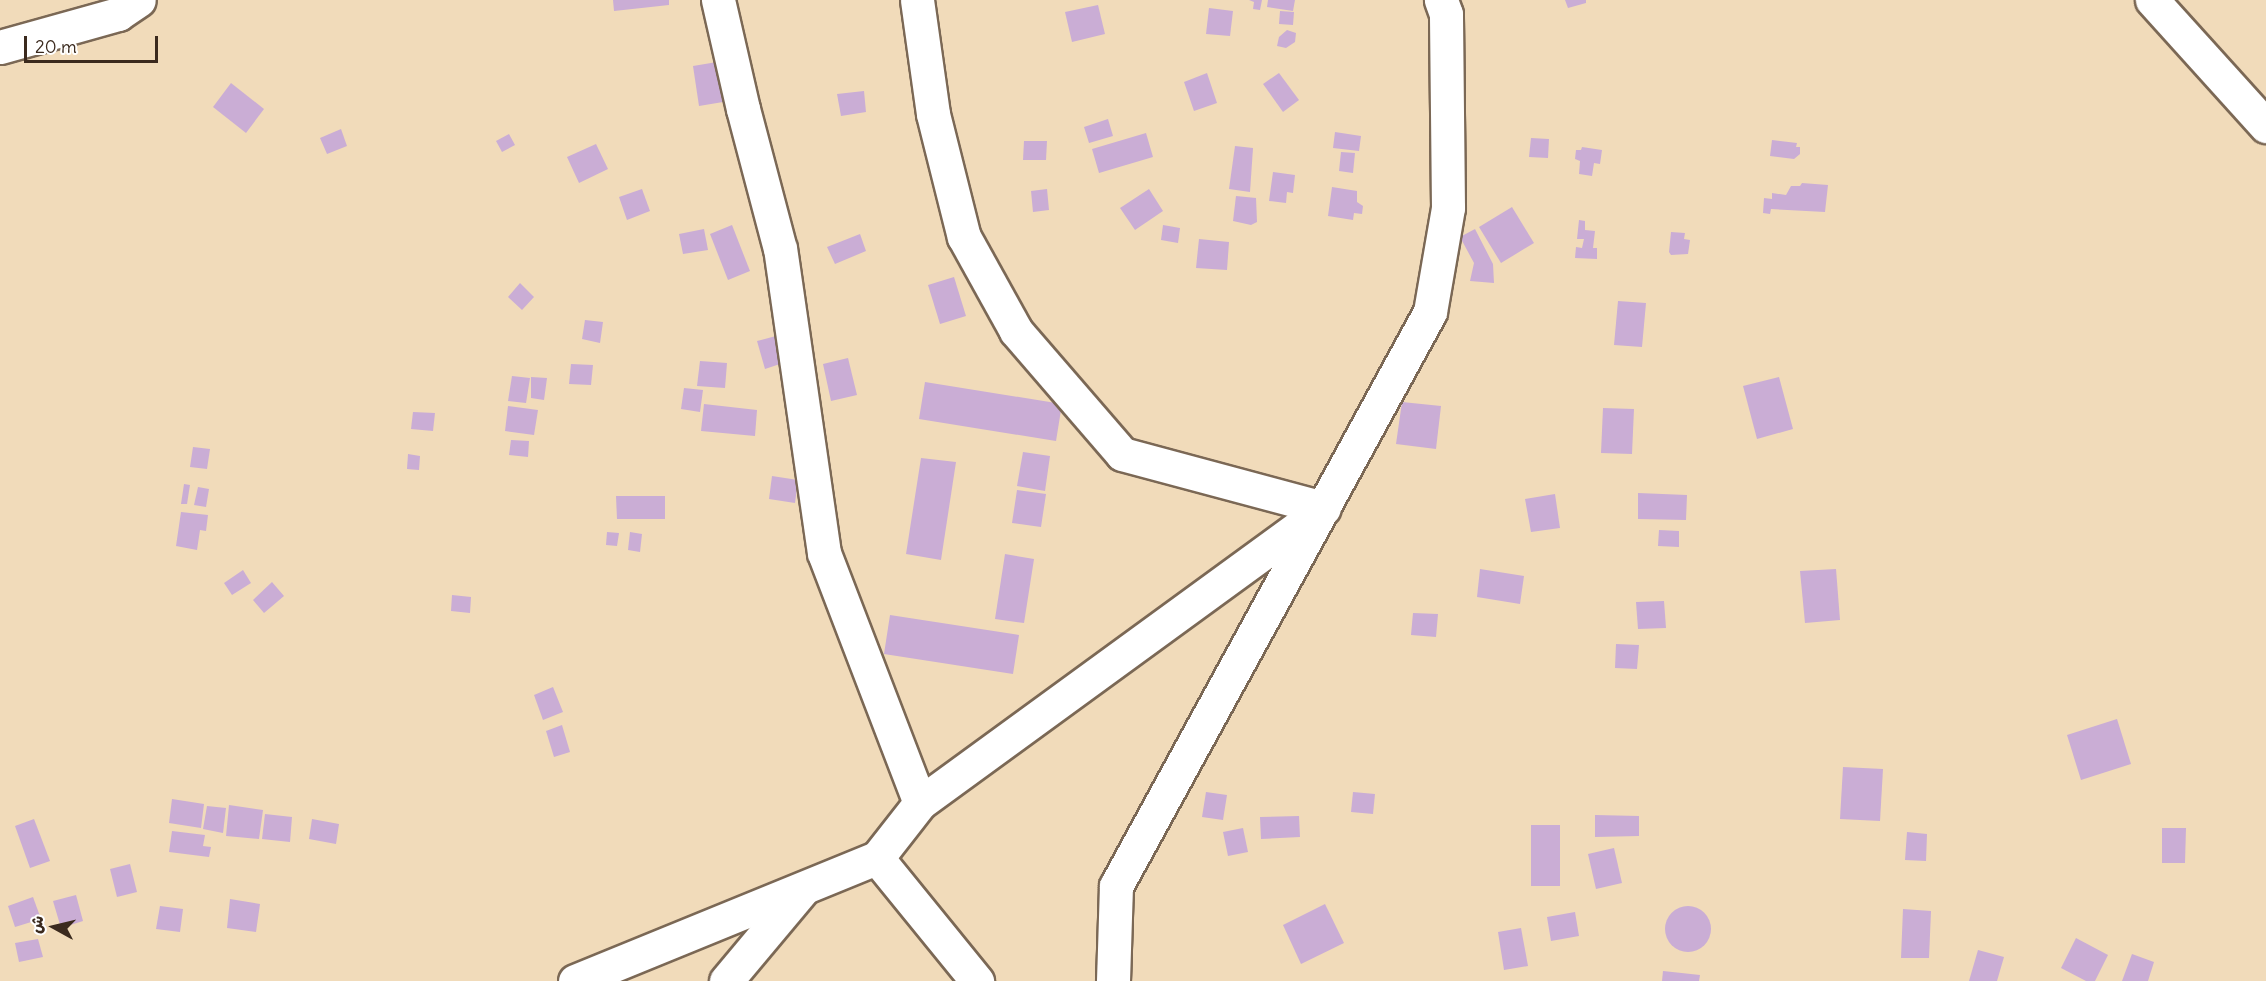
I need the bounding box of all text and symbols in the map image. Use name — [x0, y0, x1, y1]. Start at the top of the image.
scale bar — [27, 24, 160, 62]
text: 20 m — [35, 35, 77, 58]
north arrow — [24, 897, 84, 957]
text: ش — [25, 914, 47, 935]

